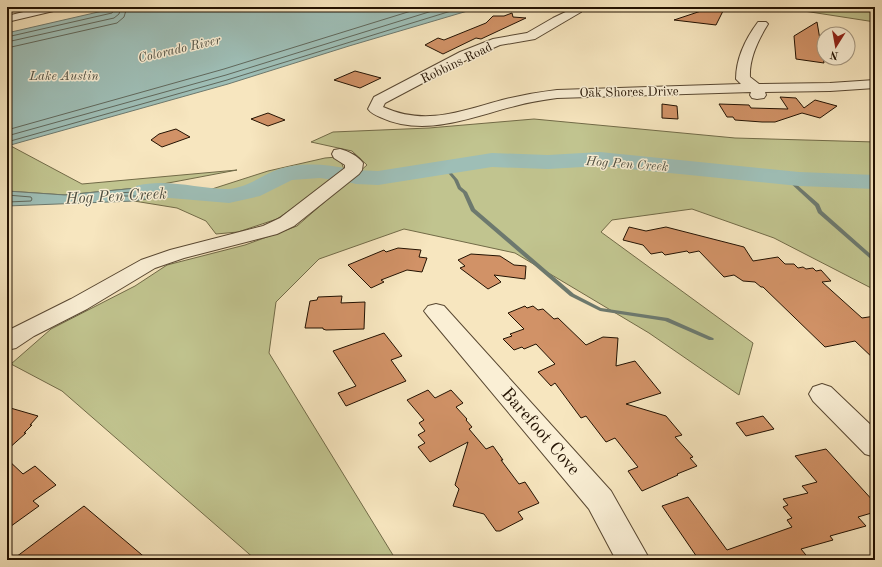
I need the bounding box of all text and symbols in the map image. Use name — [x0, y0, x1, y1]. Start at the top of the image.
north arrow — [816, 26, 856, 66]
water label: Colorado River — [137, 34, 222, 65]
street label: Robbins Road — [419, 40, 495, 86]
text: N — [829, 48, 840, 61]
water label: Lake Austin — [28, 70, 99, 83]
street label: Oak Shores Drive — [579, 85, 679, 100]
water label: Hog Pen Creek — [584, 155, 669, 174]
water label: Hog Pen Creek — [64, 186, 167, 208]
street label: Barefoot Cove — [498, 385, 583, 479]

